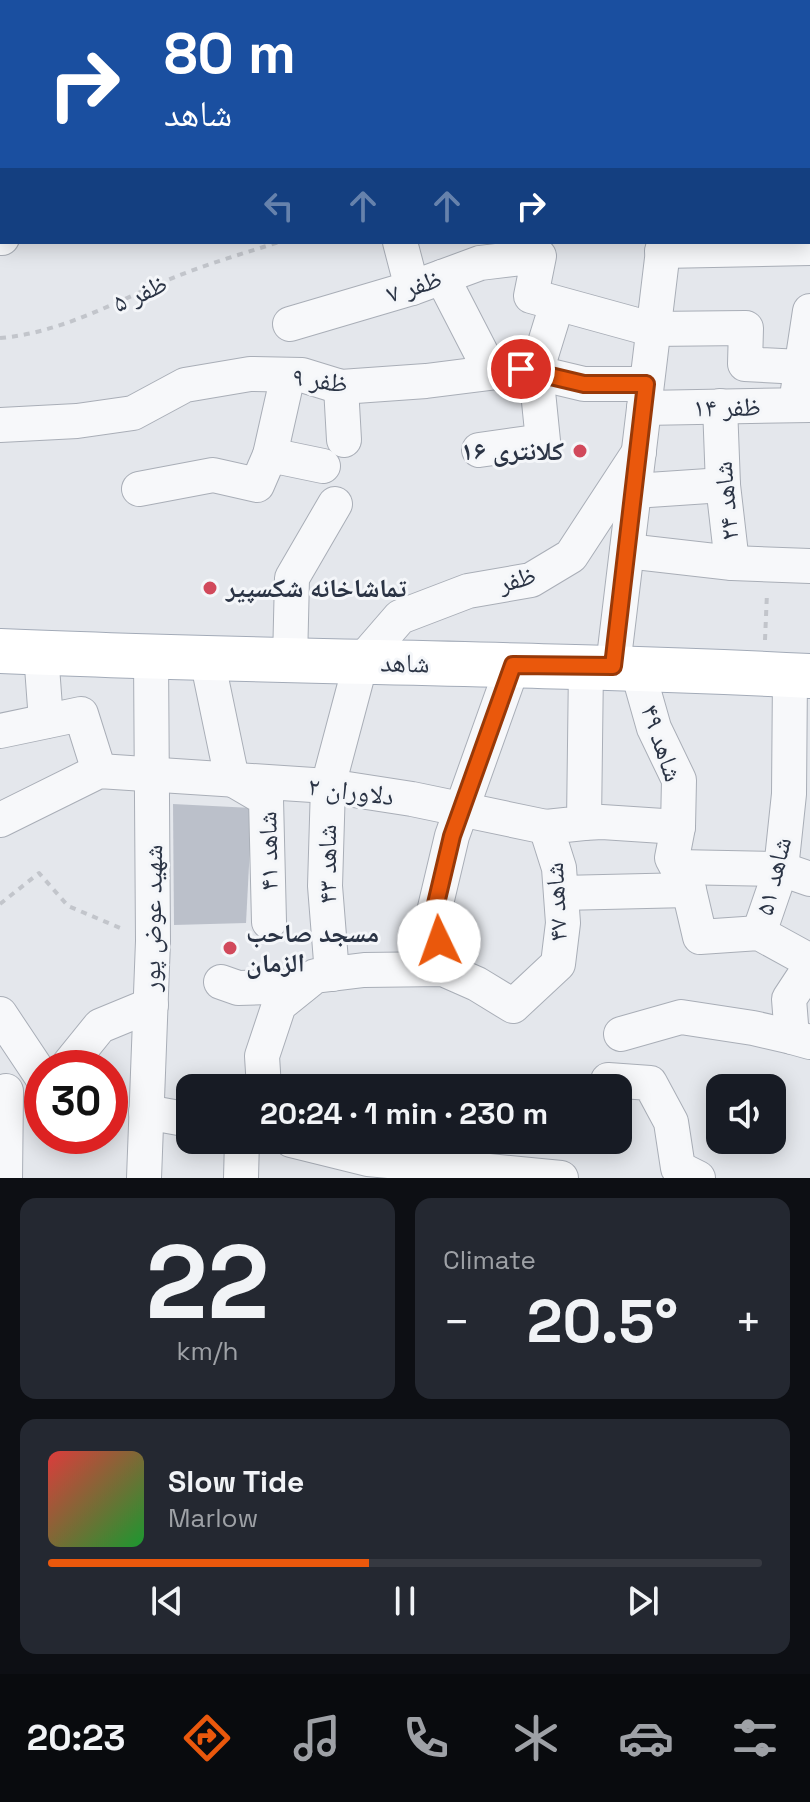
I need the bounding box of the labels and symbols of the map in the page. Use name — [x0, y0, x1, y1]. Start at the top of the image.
street label: ظفر ۷ — [382, 261, 446, 311]
street label: ظفر ۵ — [107, 266, 173, 320]
pin — [487, 335, 555, 403]
street label: ظفر ۹ — [290, 359, 350, 401]
street label: ظفر ۱۴ — [693, 389, 761, 425]
place label: کلانتری ۱۶ — [461, 434, 564, 468]
marker: کلانتری ۱۶ — [571, 442, 589, 460]
street label: شاهد ۲۴ — [706, 460, 746, 542]
street label: ظفر — [493, 557, 540, 601]
place label: تماشاخانه شکسپیر — [225, 571, 407, 605]
marker: تماشاخانه شکسپیر — [201, 579, 219, 597]
street label: شاهد — [380, 646, 430, 680]
street label: شاهد ۴۹ — [633, 700, 691, 786]
street label: دلاوران ۲ — [306, 769, 396, 813]
street label: شاهد ۴۱ — [250, 811, 286, 891]
street label: شاهد ۴۳ — [310, 824, 344, 904]
street label: شاهد ۵۱ — [747, 833, 799, 919]
street label: شهید عوض پور — [134, 844, 170, 993]
street label: شاهد ۴۷ — [537, 862, 575, 942]
position arrow — [397, 899, 481, 983]
place label: مسجد صاحب الزمان — [246, 916, 379, 980]
marker: مسجد صاحب الزمان — [221, 939, 239, 957]
speed limit sign: 30 — [24, 1050, 128, 1154]

